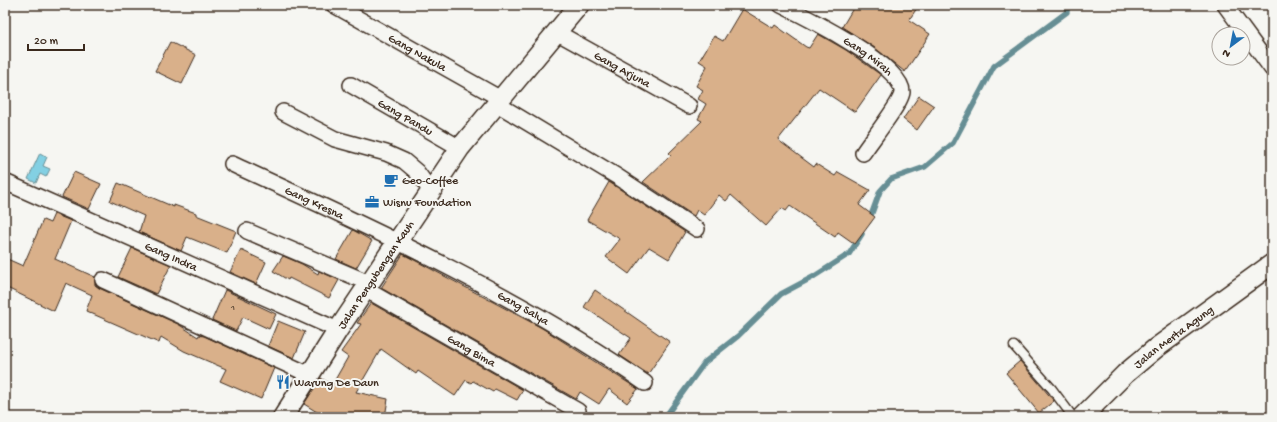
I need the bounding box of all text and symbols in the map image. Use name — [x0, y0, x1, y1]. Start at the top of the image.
scale bar — [28, 26, 84, 52]
north arrow — [1211, 26, 1251, 66]
street label: Gang Nakula — [385, 32, 448, 76]
text: 20 m — [34, 35, 59, 49]
street label: Gang Mirah — [840, 35, 895, 80]
text: N — [1221, 46, 1233, 60]
street label: Gang Arjuna — [591, 49, 652, 92]
street label: Gang Pandu — [375, 97, 435, 140]
cafe icon: Geo-Coffee — [383, 172, 399, 188]
place label: Geo-Coffee — [402, 175, 459, 189]
street label: Gang Kresna — [282, 184, 346, 224]
office icon: Wisnu Foundation — [364, 194, 380, 210]
place label: Wisnu Foundation — [383, 197, 472, 211]
street label: Jalan Pengubengan Kauh — [336, 218, 419, 332]
street label: Gang Indra — [142, 240, 199, 276]
street label: Gang Salya — [494, 289, 551, 330]
house number: 1 — [230, 302, 235, 314]
street label: Jalan Merta Agung — [1132, 303, 1217, 372]
street label: Gang Bima — [444, 332, 498, 371]
restaurant icon: Warung De Daun — [275, 374, 291, 390]
place label: Warung De Daun — [294, 377, 379, 391]

